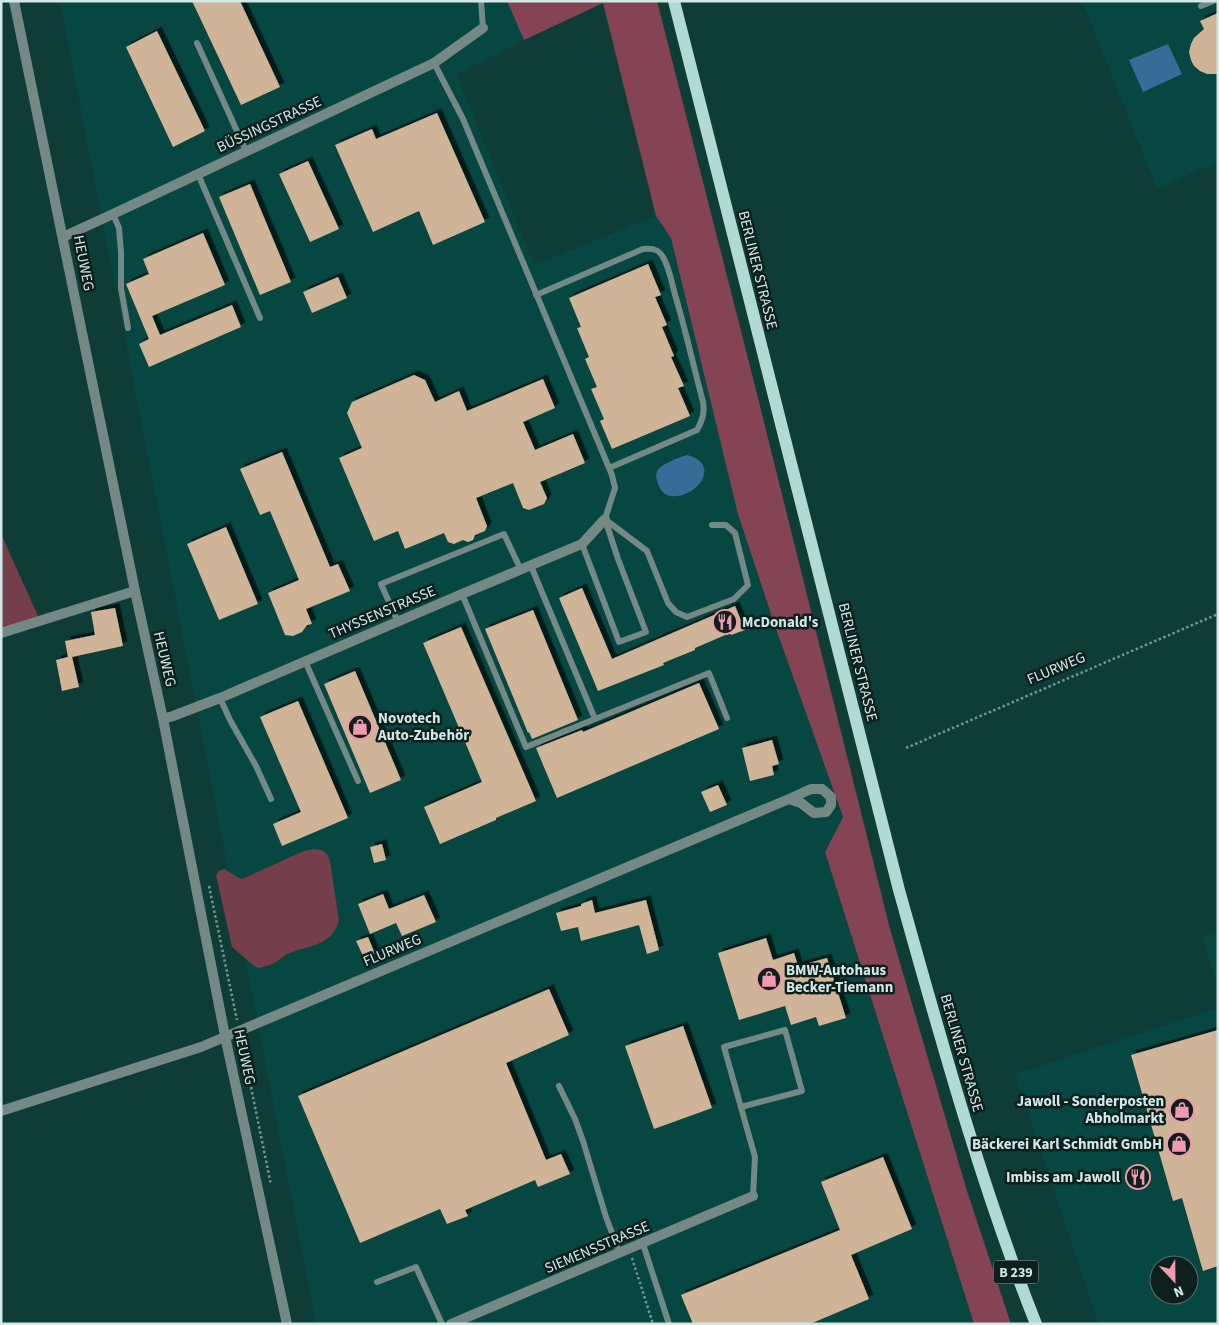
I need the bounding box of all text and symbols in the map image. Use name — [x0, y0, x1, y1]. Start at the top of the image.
street label: BÜSSINGSTRASSE — [213, 91, 325, 158]
street label: BERLINER STRASSE — [733, 209, 782, 332]
street label: HEUWEG — [68, 233, 99, 293]
street label: THYSSENSTRASSE — [326, 580, 439, 644]
street label: BERLINER STRASSE — [833, 601, 882, 724]
restaurant icon: McDonald's — [712, 609, 738, 635]
place label: McDonald's — [742, 612, 819, 633]
street label: HEUWEG — [148, 629, 181, 689]
street label: FLURWEG — [1024, 647, 1089, 690]
place label: Novotech Auto-Zubehör — [377, 708, 469, 746]
shop icon: Novotech Auto-Zubehör — [347, 714, 373, 740]
street label: FLURWEG — [360, 929, 425, 972]
place label: BMW-Autohaus Becker-Tiemann — [786, 960, 893, 998]
shop icon: BMW-Autohaus Becker-Tiemann — [756, 966, 782, 992]
street label: BERLINER STRASSE — [935, 992, 988, 1115]
street label: HEUWEG — [228, 1027, 261, 1087]
place label: Jawoll - Sonderposten Abholmarkt — [1016, 1091, 1164, 1129]
shop icon: Jawoll - Sonderposten Abholmarkt — [1169, 1097, 1195, 1123]
shop icon: Bäckerei Karl Schmidt GmbH — [1166, 1131, 1192, 1157]
place label: Bäckerei Karl Schmidt GmbH — [972, 1134, 1162, 1155]
restaurant icon: Imbiss am Jawoll — [1125, 1164, 1151, 1190]
place label: Imbiss am Jawoll — [1006, 1167, 1121, 1188]
street label: SIEMENSSTRASSE — [541, 1216, 653, 1279]
north arrow — [1149, 1255, 1199, 1305]
road number: B 239 — [994, 1260, 1038, 1284]
text: N — [1170, 1280, 1187, 1302]

